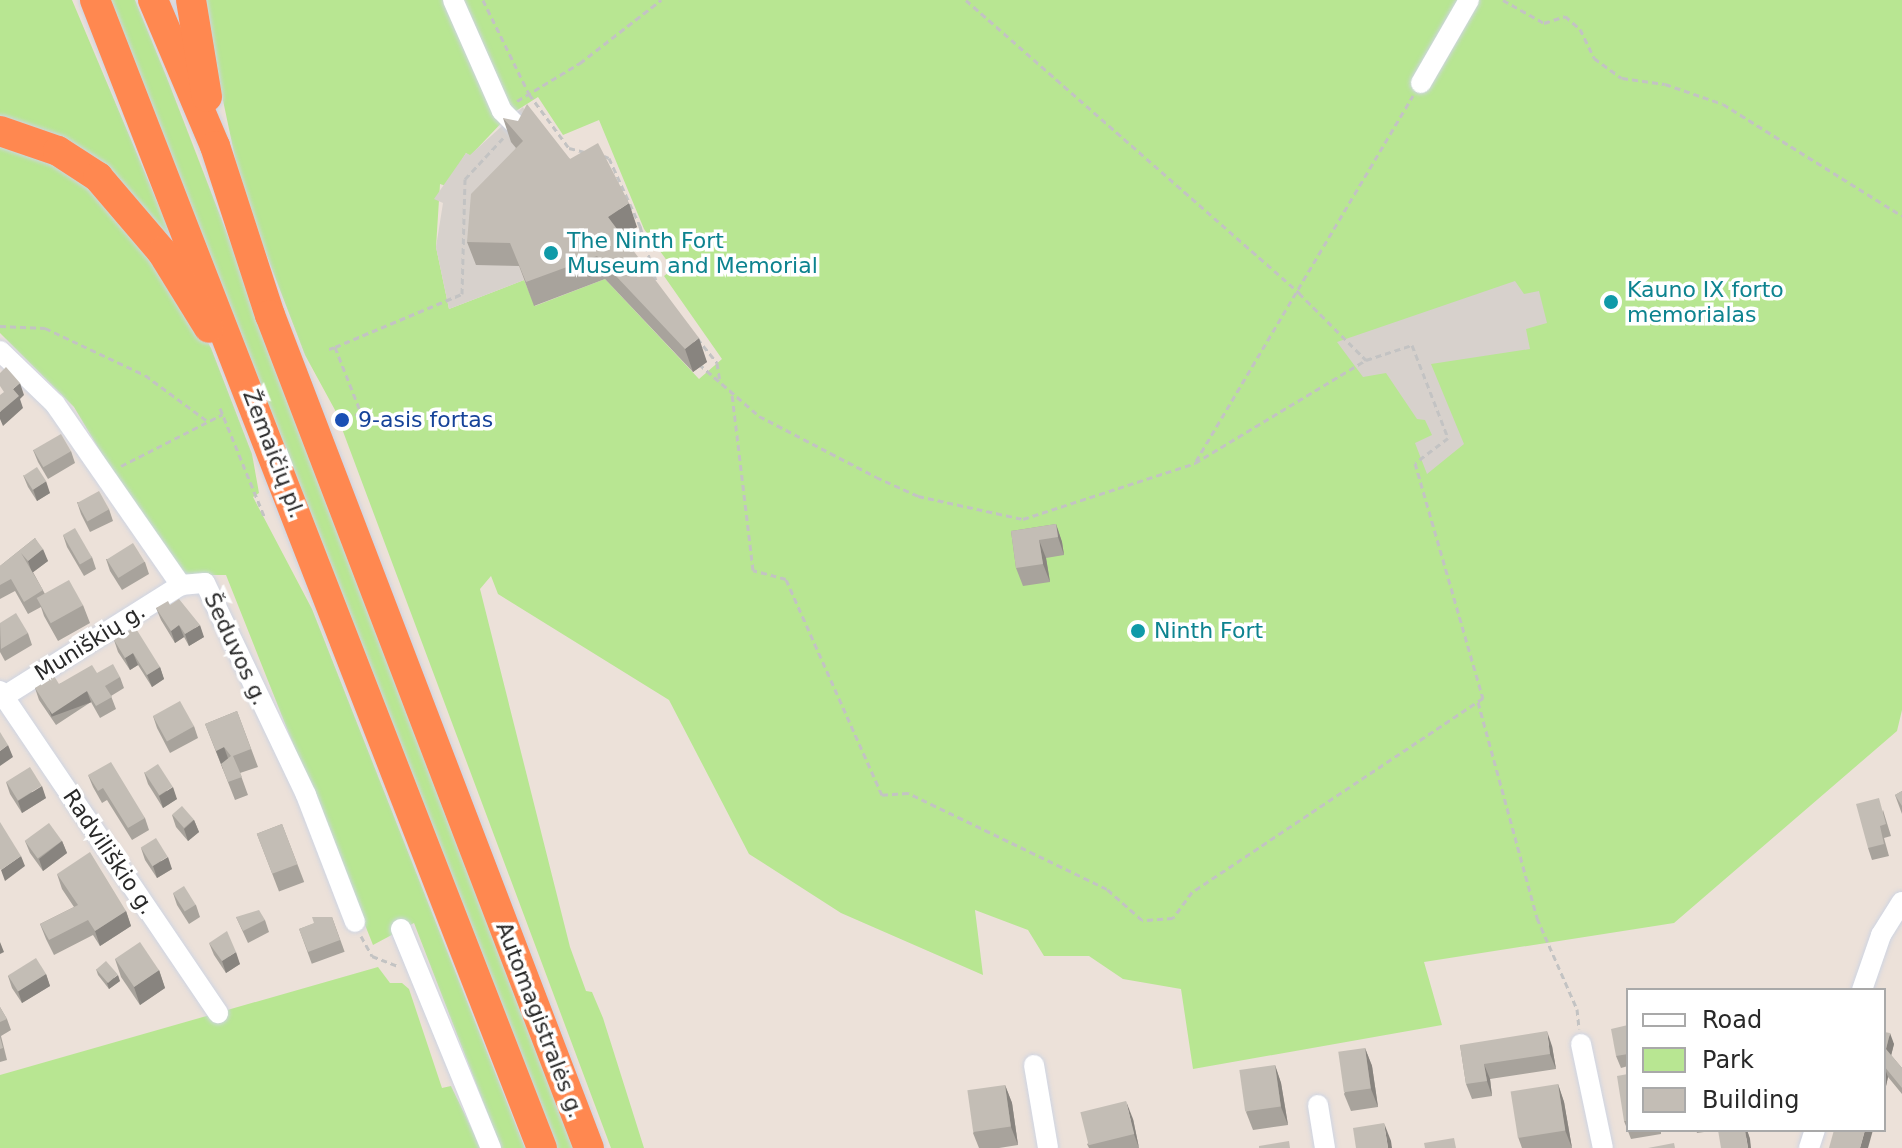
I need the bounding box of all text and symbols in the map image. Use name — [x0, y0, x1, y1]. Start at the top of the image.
place label: The Ninth Fort Museum and Memorial — [567, 227, 818, 278]
marker: The Ninth Fort Museum and Memorial — [542, 244, 560, 262]
place label: Kauno IX forto memorialas — [1627, 276, 1784, 328]
marker: Kauno IX forto memorialas — [1602, 293, 1620, 311]
street label: Žemaičių pl. — [237, 386, 311, 522]
place label: 9-asis fortas — [358, 407, 493, 433]
marker: 9-asis fortas — [333, 411, 351, 429]
street label: Šeduvos g. — [198, 588, 274, 710]
street label: Muniškių g. — [30, 598, 150, 686]
place label: Ninth Fort — [1154, 618, 1263, 644]
marker: Ninth Fort — [1129, 622, 1147, 640]
street label: Radviliškio g. — [57, 784, 161, 920]
street label: Automagistralės g. — [490, 918, 590, 1122]
legend — [1626, 988, 1886, 1132]
text: Road — [1702, 1006, 1762, 1034]
text: Park — [1702, 1046, 1754, 1074]
text: Building — [1702, 1086, 1799, 1114]

